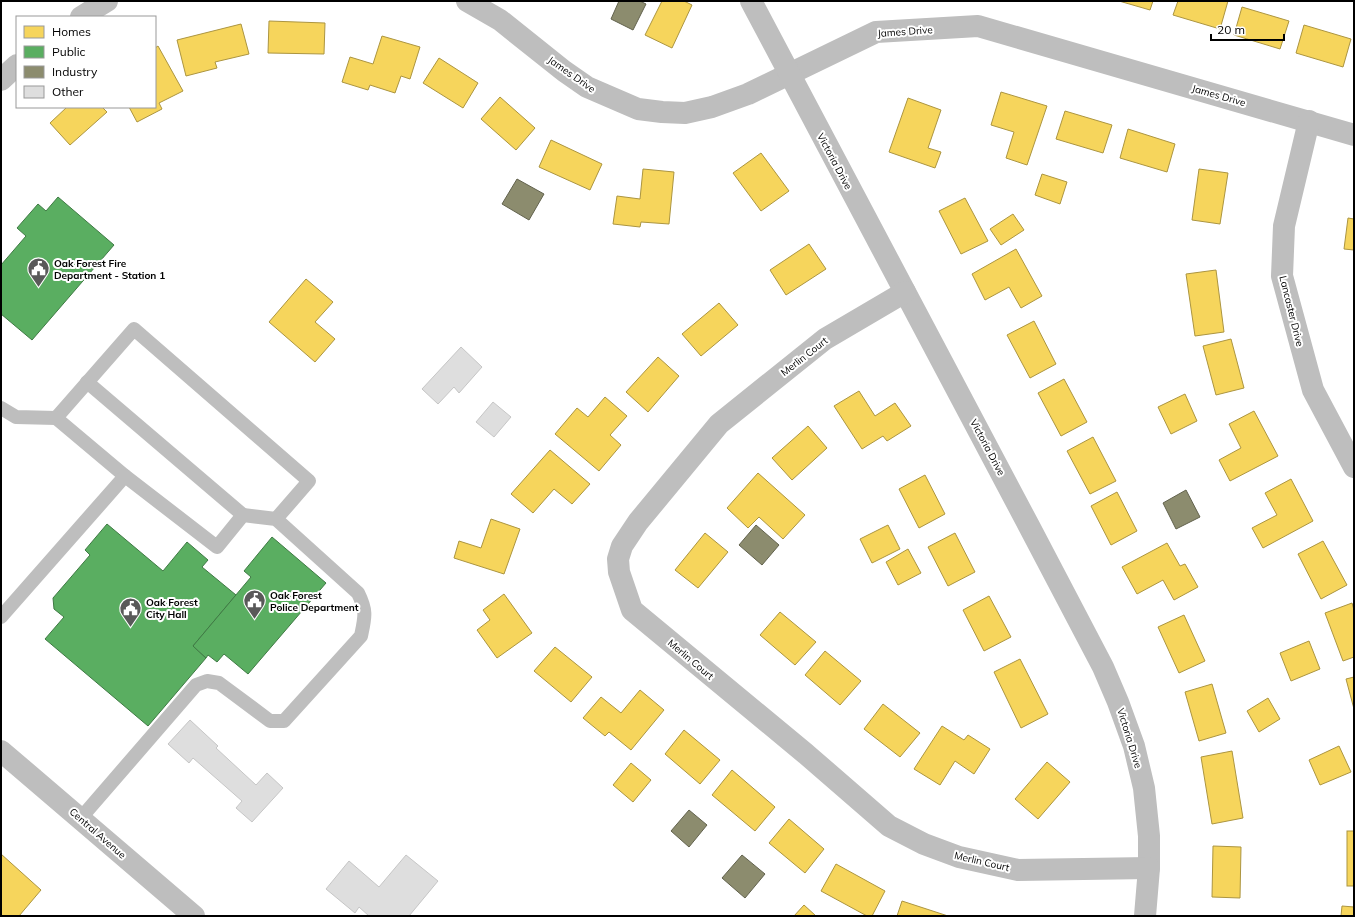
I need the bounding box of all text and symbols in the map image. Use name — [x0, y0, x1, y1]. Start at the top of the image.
legend — [16, 16, 156, 108]
scale bar — [1211, 16, 1284, 42]
text: 20 m — [1217, 22, 1245, 37]
street label: James Drive — [877, 23, 933, 40]
text: Homes — [52, 24, 91, 39]
text: Public — [52, 44, 86, 59]
street label: James Drive — [545, 53, 598, 96]
text: Industry — [52, 64, 98, 79]
street label: James Drive — [1191, 82, 1247, 109]
text: Other — [52, 84, 84, 99]
street label: Victoria Drive — [814, 131, 855, 192]
public building icon: Oak Forest Fire Department - Station 1 — [25, 256, 51, 289]
place label: Oak Forest Fire Department - Station 1 — [54, 257, 165, 282]
street label: Lancaster Drive — [1276, 274, 1307, 348]
street label: Merlin Court — [778, 334, 831, 379]
street label: Victoria Drive — [967, 417, 1008, 478]
public building icon: Oak Forest Police Department — [241, 588, 267, 621]
place label: Oak Forest Police Department — [270, 589, 359, 614]
public building icon: Oak Forest City Hall — [118, 595, 144, 628]
place label: Oak Forest City Hall — [146, 596, 198, 621]
street label: Merlin Court — [665, 636, 717, 683]
street label: Victoria Drive — [1114, 706, 1145, 770]
street label: Central Avenue — [67, 805, 129, 861]
street label: Merlin Court — [953, 849, 1011, 874]

